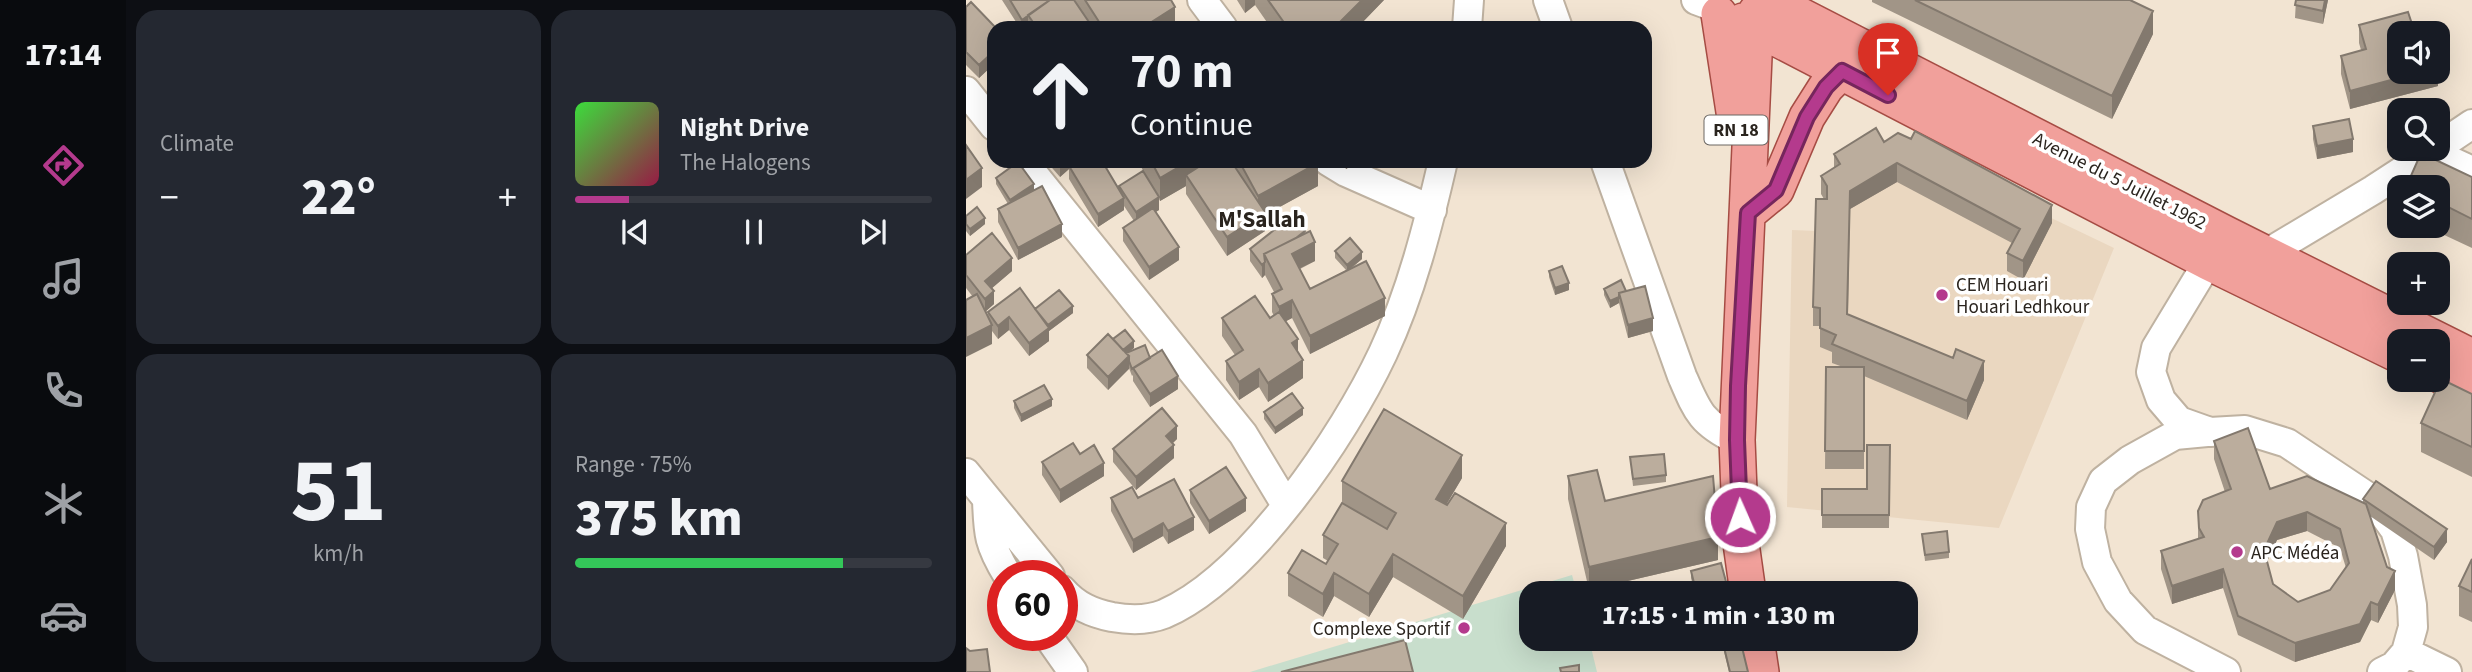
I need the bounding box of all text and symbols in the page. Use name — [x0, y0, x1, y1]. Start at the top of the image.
map controls — [2387, 21, 2450, 392]
button: sound — [2387, 21, 2450, 84]
pin — [1858, 23, 1918, 95]
text: 17:14 — [24, 32, 102, 78]
icon: arrive — [1869, 34, 1907, 72]
text: 70 m — [1130, 37, 1234, 107]
icon: ahead — [1015, 49, 1106, 140]
button: search — [2387, 98, 2450, 161]
text: Continue — [1130, 102, 1253, 148]
text: Night Drive — [680, 109, 809, 146]
road number: RN 18 — [1704, 116, 1768, 145]
street label: Avenue du 5 Juillet 1962 — [2028, 126, 2211, 237]
text: Climate — [160, 127, 234, 160]
icon: directions — [39, 141, 88, 190]
text: The Halogens — [680, 146, 811, 179]
text: 22° — [301, 161, 376, 235]
text: − — [160, 171, 179, 225]
text: + — [498, 171, 517, 225]
button: layers — [2387, 175, 2450, 238]
district label: M'Sallah — [1218, 203, 1306, 236]
icon: previous — [616, 213, 654, 251]
icon: pause — [735, 213, 773, 251]
icon: next — [854, 213, 892, 251]
button: + — [2387, 252, 2450, 315]
icon: music — [39, 254, 88, 303]
place label: CEM Houari Houari Ledhkour — [1956, 272, 2090, 321]
marker: CEM Houari Houari Ledhkour — [1934, 287, 1950, 303]
button: − — [2387, 329, 2450, 392]
icon: phone — [39, 366, 88, 415]
text: 51 — [290, 427, 387, 556]
text: Range · 75% — [575, 448, 692, 481]
icon: climate — [39, 479, 88, 528]
position arrow — [1703, 480, 1777, 554]
text: 375 km — [575, 482, 743, 556]
text: km/h — [313, 537, 364, 570]
place label: APC Médéa — [2251, 540, 2339, 567]
marker: APC Médéa — [2229, 544, 2245, 560]
speed limit sign: 60 — [987, 560, 1078, 651]
icon: car — [39, 591, 88, 640]
text: 17:15 · 1 min · 130 m — [1602, 597, 1835, 634]
place label: Complexe Sportif — [1313, 616, 1451, 643]
marker: Complexe Sportif — [1456, 620, 1472, 636]

